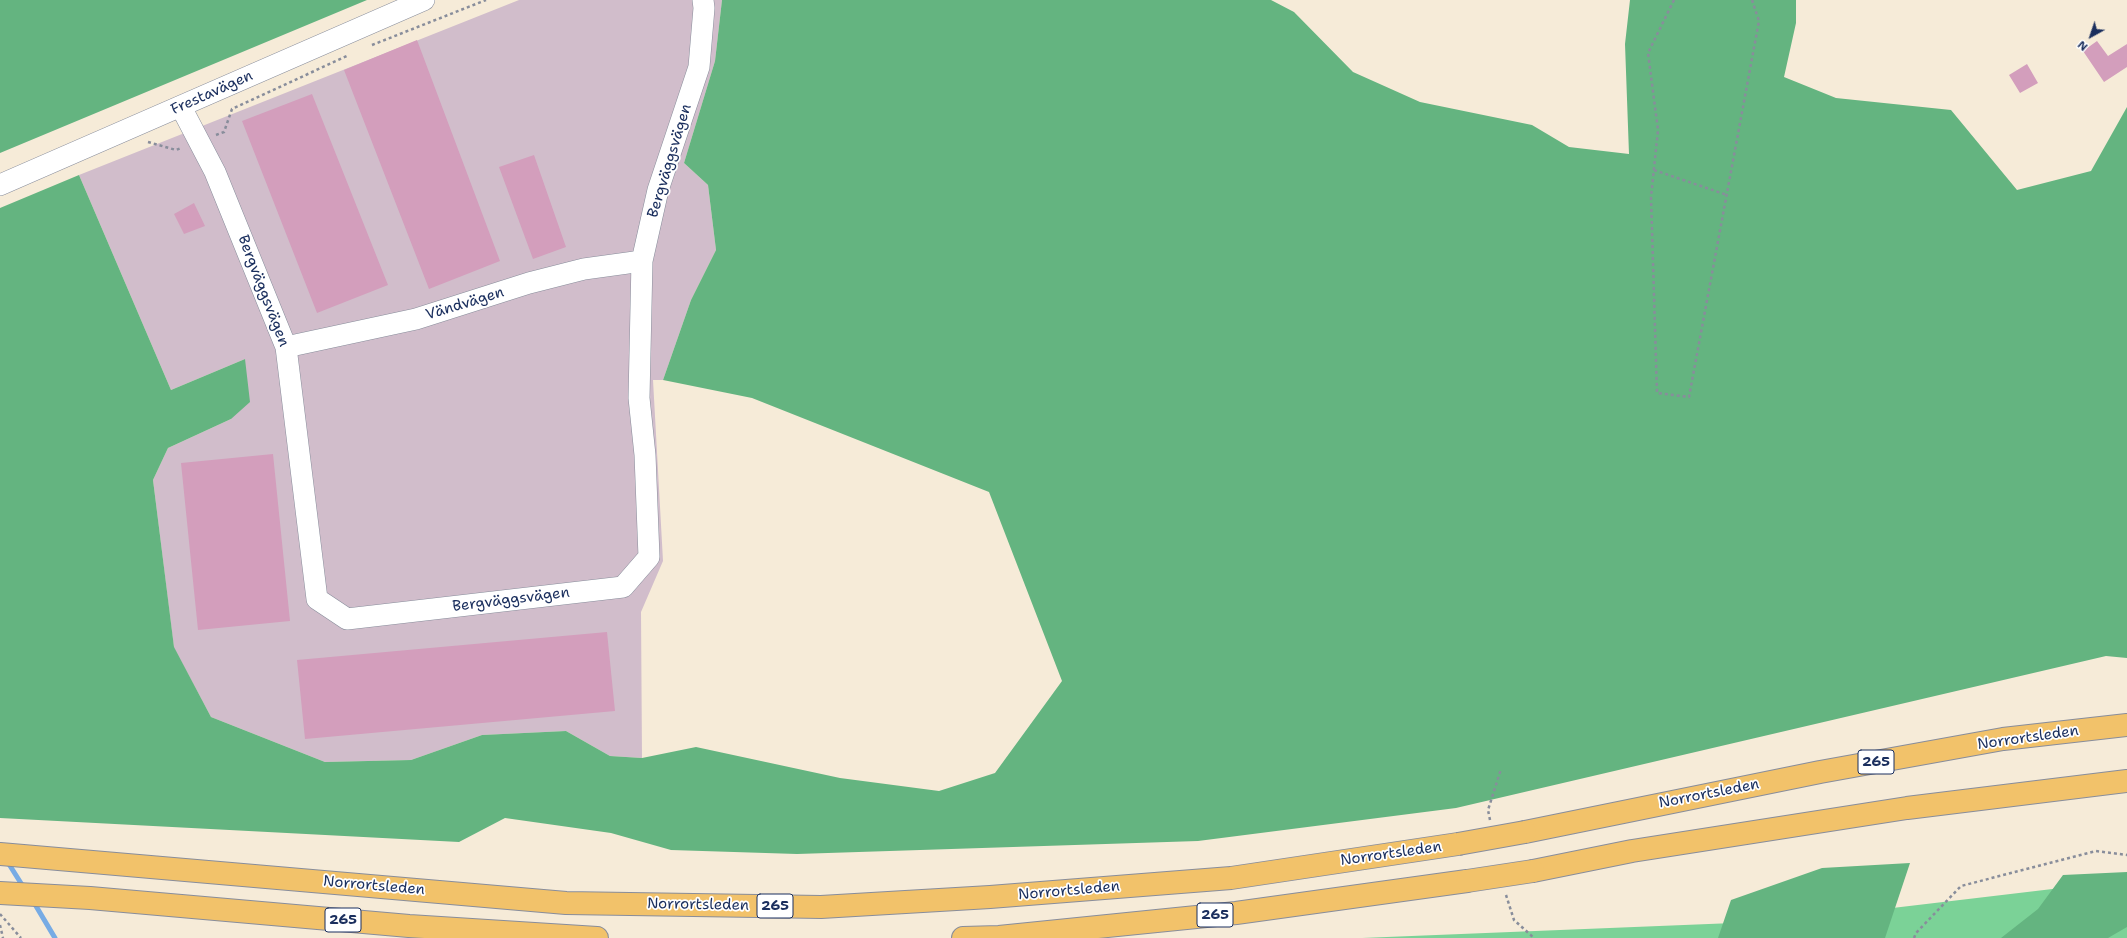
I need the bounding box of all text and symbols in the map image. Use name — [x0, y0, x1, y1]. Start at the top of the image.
north arrow — [2071, 16, 2111, 56]
text: N — [2075, 37, 2091, 54]
street label: Frestavägen — [168, 67, 256, 119]
street label: Bergväggsvägen — [644, 102, 696, 220]
street label: Bergväggsvägen — [233, 233, 293, 349]
street label: Vändvägen — [424, 284, 506, 324]
street label: Bergväggsvägen — [451, 584, 571, 616]
street label: Norrortsleden — [1976, 722, 2080, 754]
road number: 265 — [1858, 750, 1894, 774]
street label: Norrortsleden — [1657, 775, 1761, 813]
street label: Norrortsleden — [1339, 838, 1443, 870]
street label: Norrortsleden — [322, 873, 426, 899]
street label: Norrortsleden — [1017, 878, 1121, 904]
road number: 265 — [757, 894, 793, 918]
street label: Norrortsleden — [647, 895, 749, 915]
road number: 265 — [1197, 903, 1233, 927]
road number: 265 — [325, 908, 361, 932]

